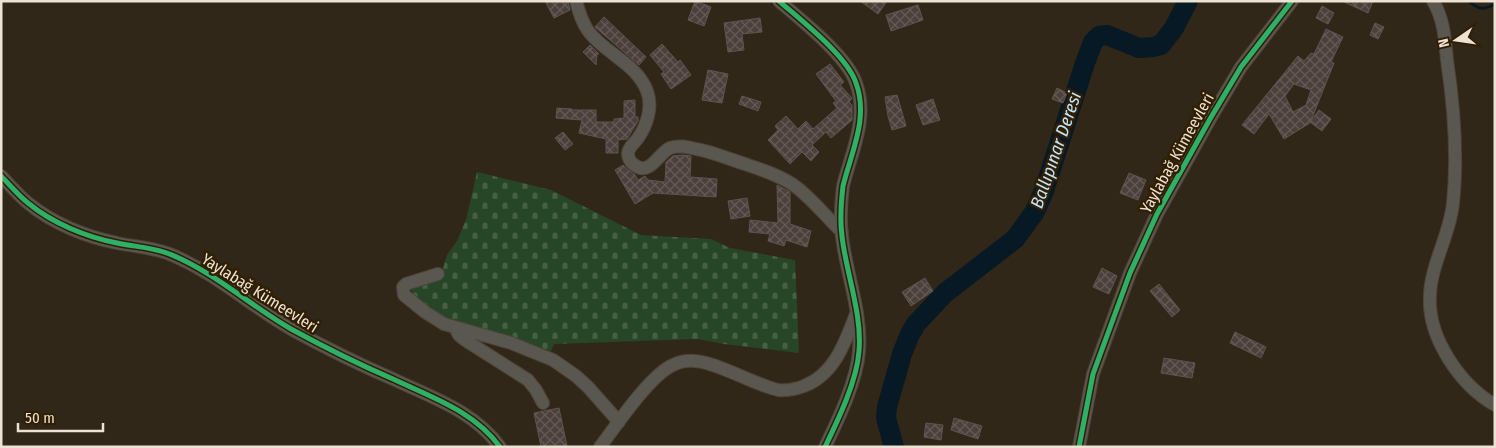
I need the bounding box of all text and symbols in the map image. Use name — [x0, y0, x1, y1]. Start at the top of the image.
north arrow — [1431, 15, 1481, 65]
text: N — [1435, 37, 1453, 49]
water label: Ballıpınar Deresi — [1026, 88, 1086, 211]
street label: Yaylabağ Kümeevleri — [1136, 90, 1218, 216]
street label: Yaylabağ Kümeevleri — [198, 249, 322, 337]
scale bar — [18, 400, 102, 432]
text: 50 m — [25, 409, 55, 427]

